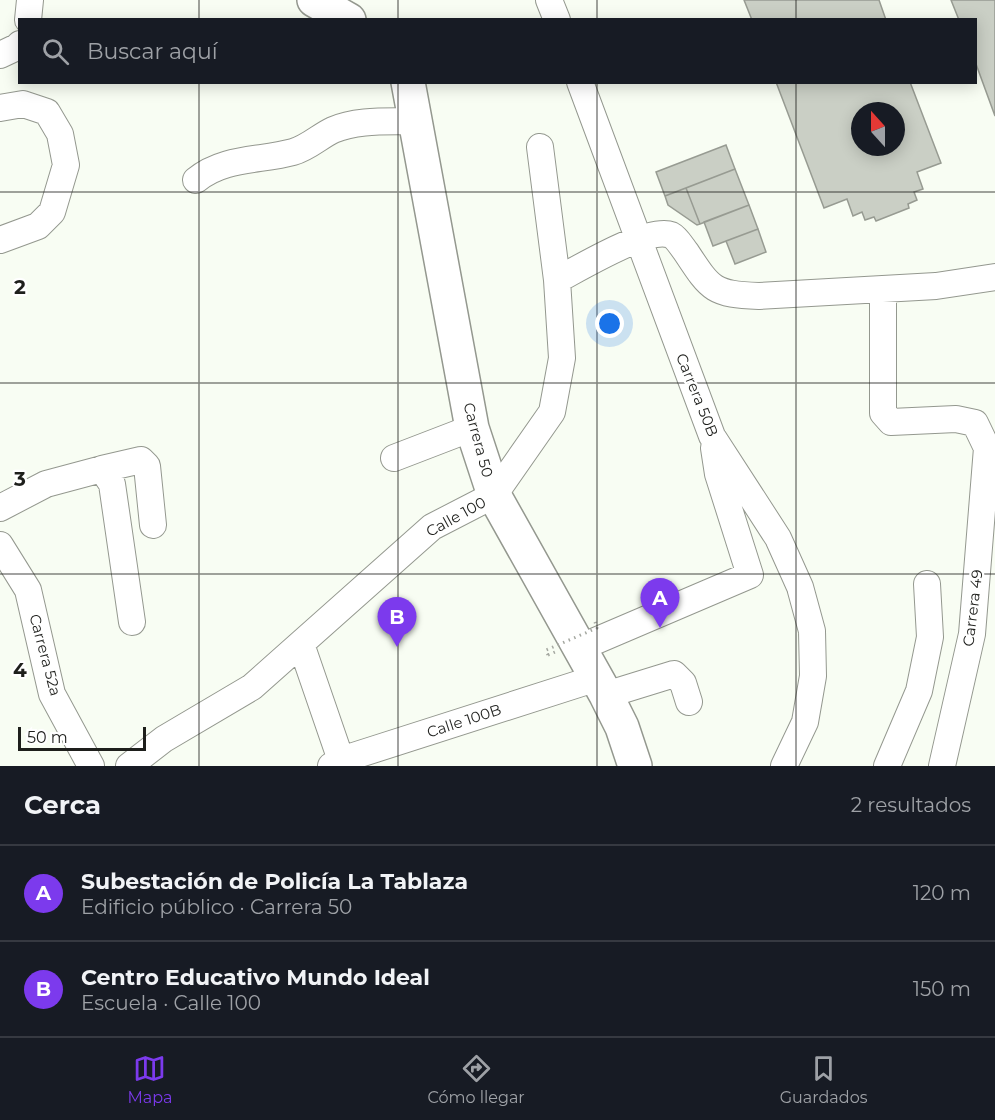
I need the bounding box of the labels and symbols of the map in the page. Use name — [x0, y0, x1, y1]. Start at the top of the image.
north arrow — [851, 102, 905, 156]
text: 2 — [14, 275, 26, 299]
your location — [595, 309, 624, 338]
street label: Carrera 50B — [672, 350, 723, 439]
street label: Carrera 50 — [459, 400, 498, 479]
text: 3 — [13, 467, 26, 491]
street label: Calle 100 — [422, 492, 489, 541]
street label: Carrera 49 — [958, 568, 987, 647]
pin: A — [640, 578, 680, 628]
pin: B — [378, 598, 416, 647]
street label: Carrera 52a — [25, 612, 66, 698]
text: 4 — [13, 658, 27, 682]
street label: Calle 100B — [424, 700, 503, 741]
scale bar — [18, 724, 146, 752]

